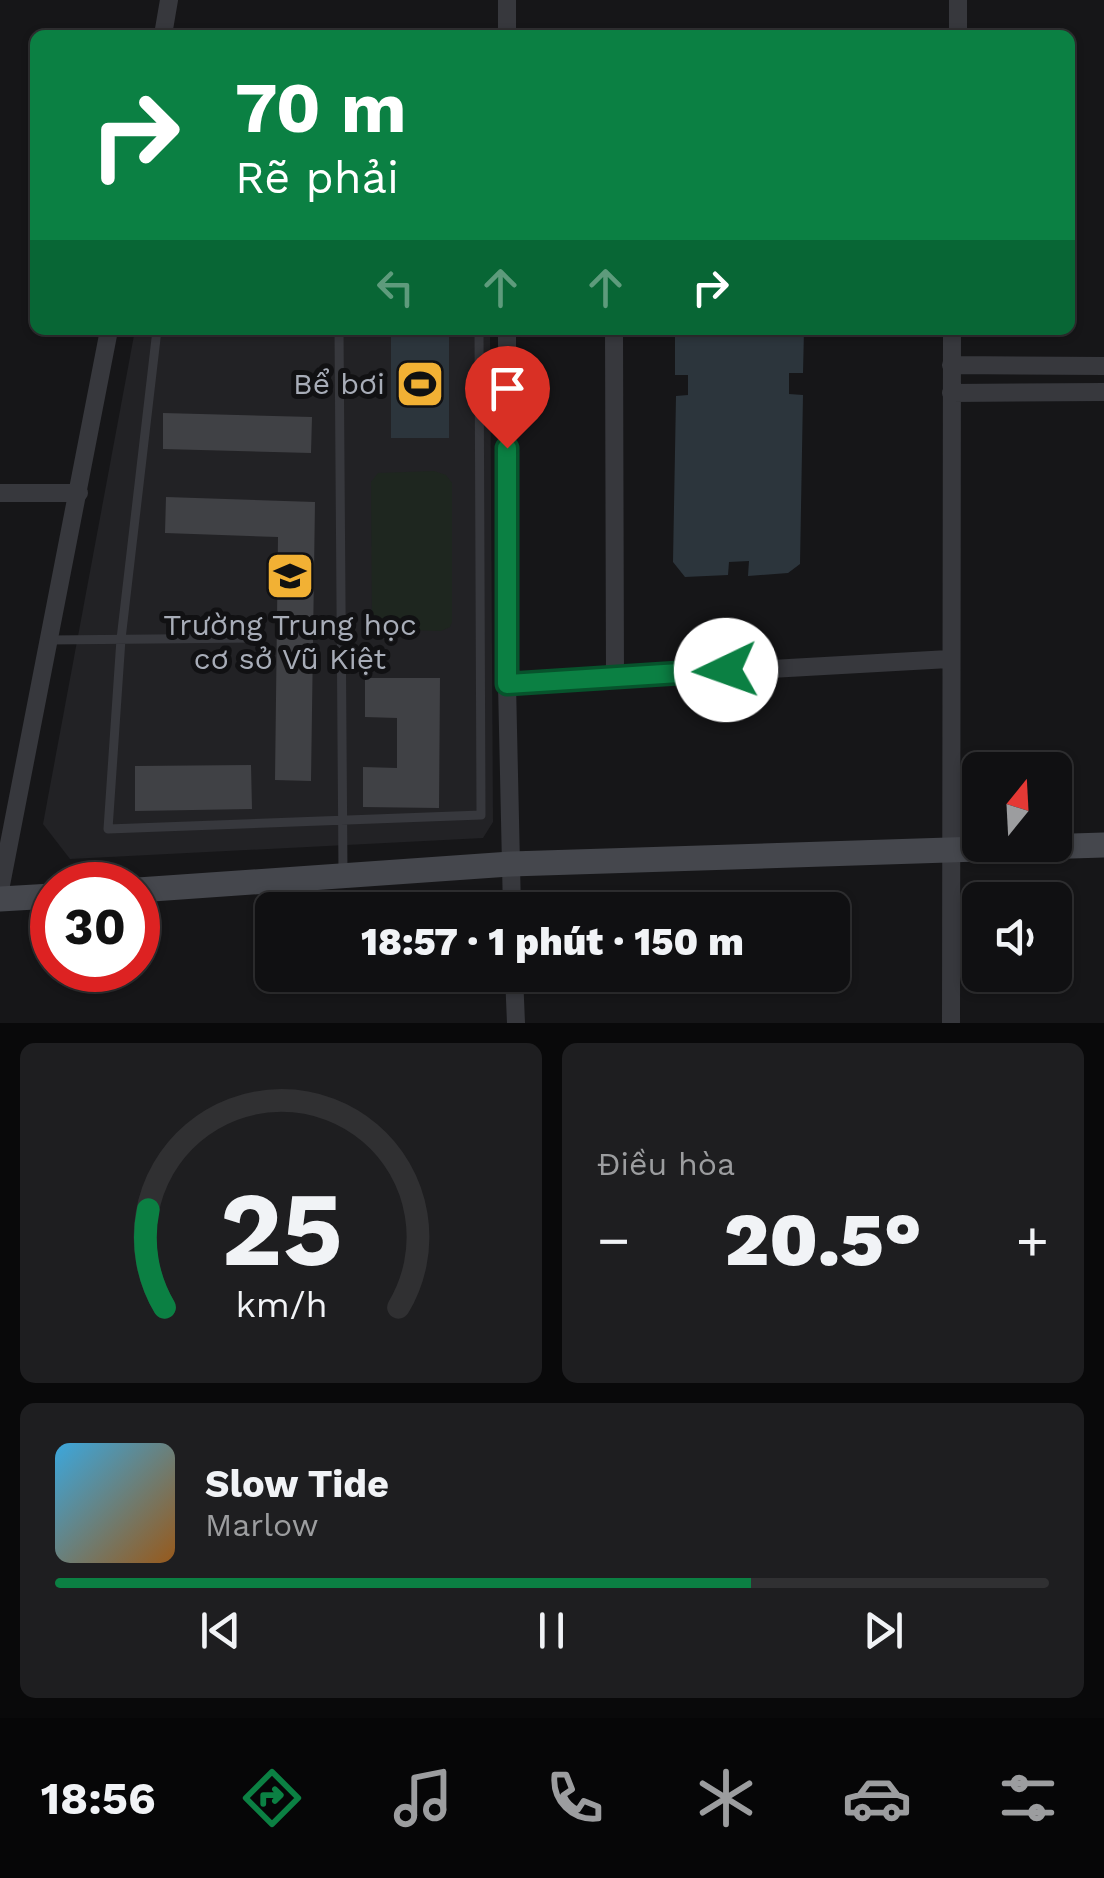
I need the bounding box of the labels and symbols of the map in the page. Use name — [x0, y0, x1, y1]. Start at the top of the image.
pin — [465, 346, 550, 449]
sports icon: Bể bơi — [394, 358, 446, 410]
place label: Bể bơi — [293, 366, 385, 401]
school or university icon: Trường Trung học cơ sở Vũ Kiệt — [264, 550, 316, 602]
place label: Trường Trung học cơ sở Vũ Kiệt — [163, 607, 417, 676]
position arrow — [674, 618, 778, 722]
north arrow — [962, 752, 1072, 862]
speed limit sign: 30 — [30, 862, 160, 992]

